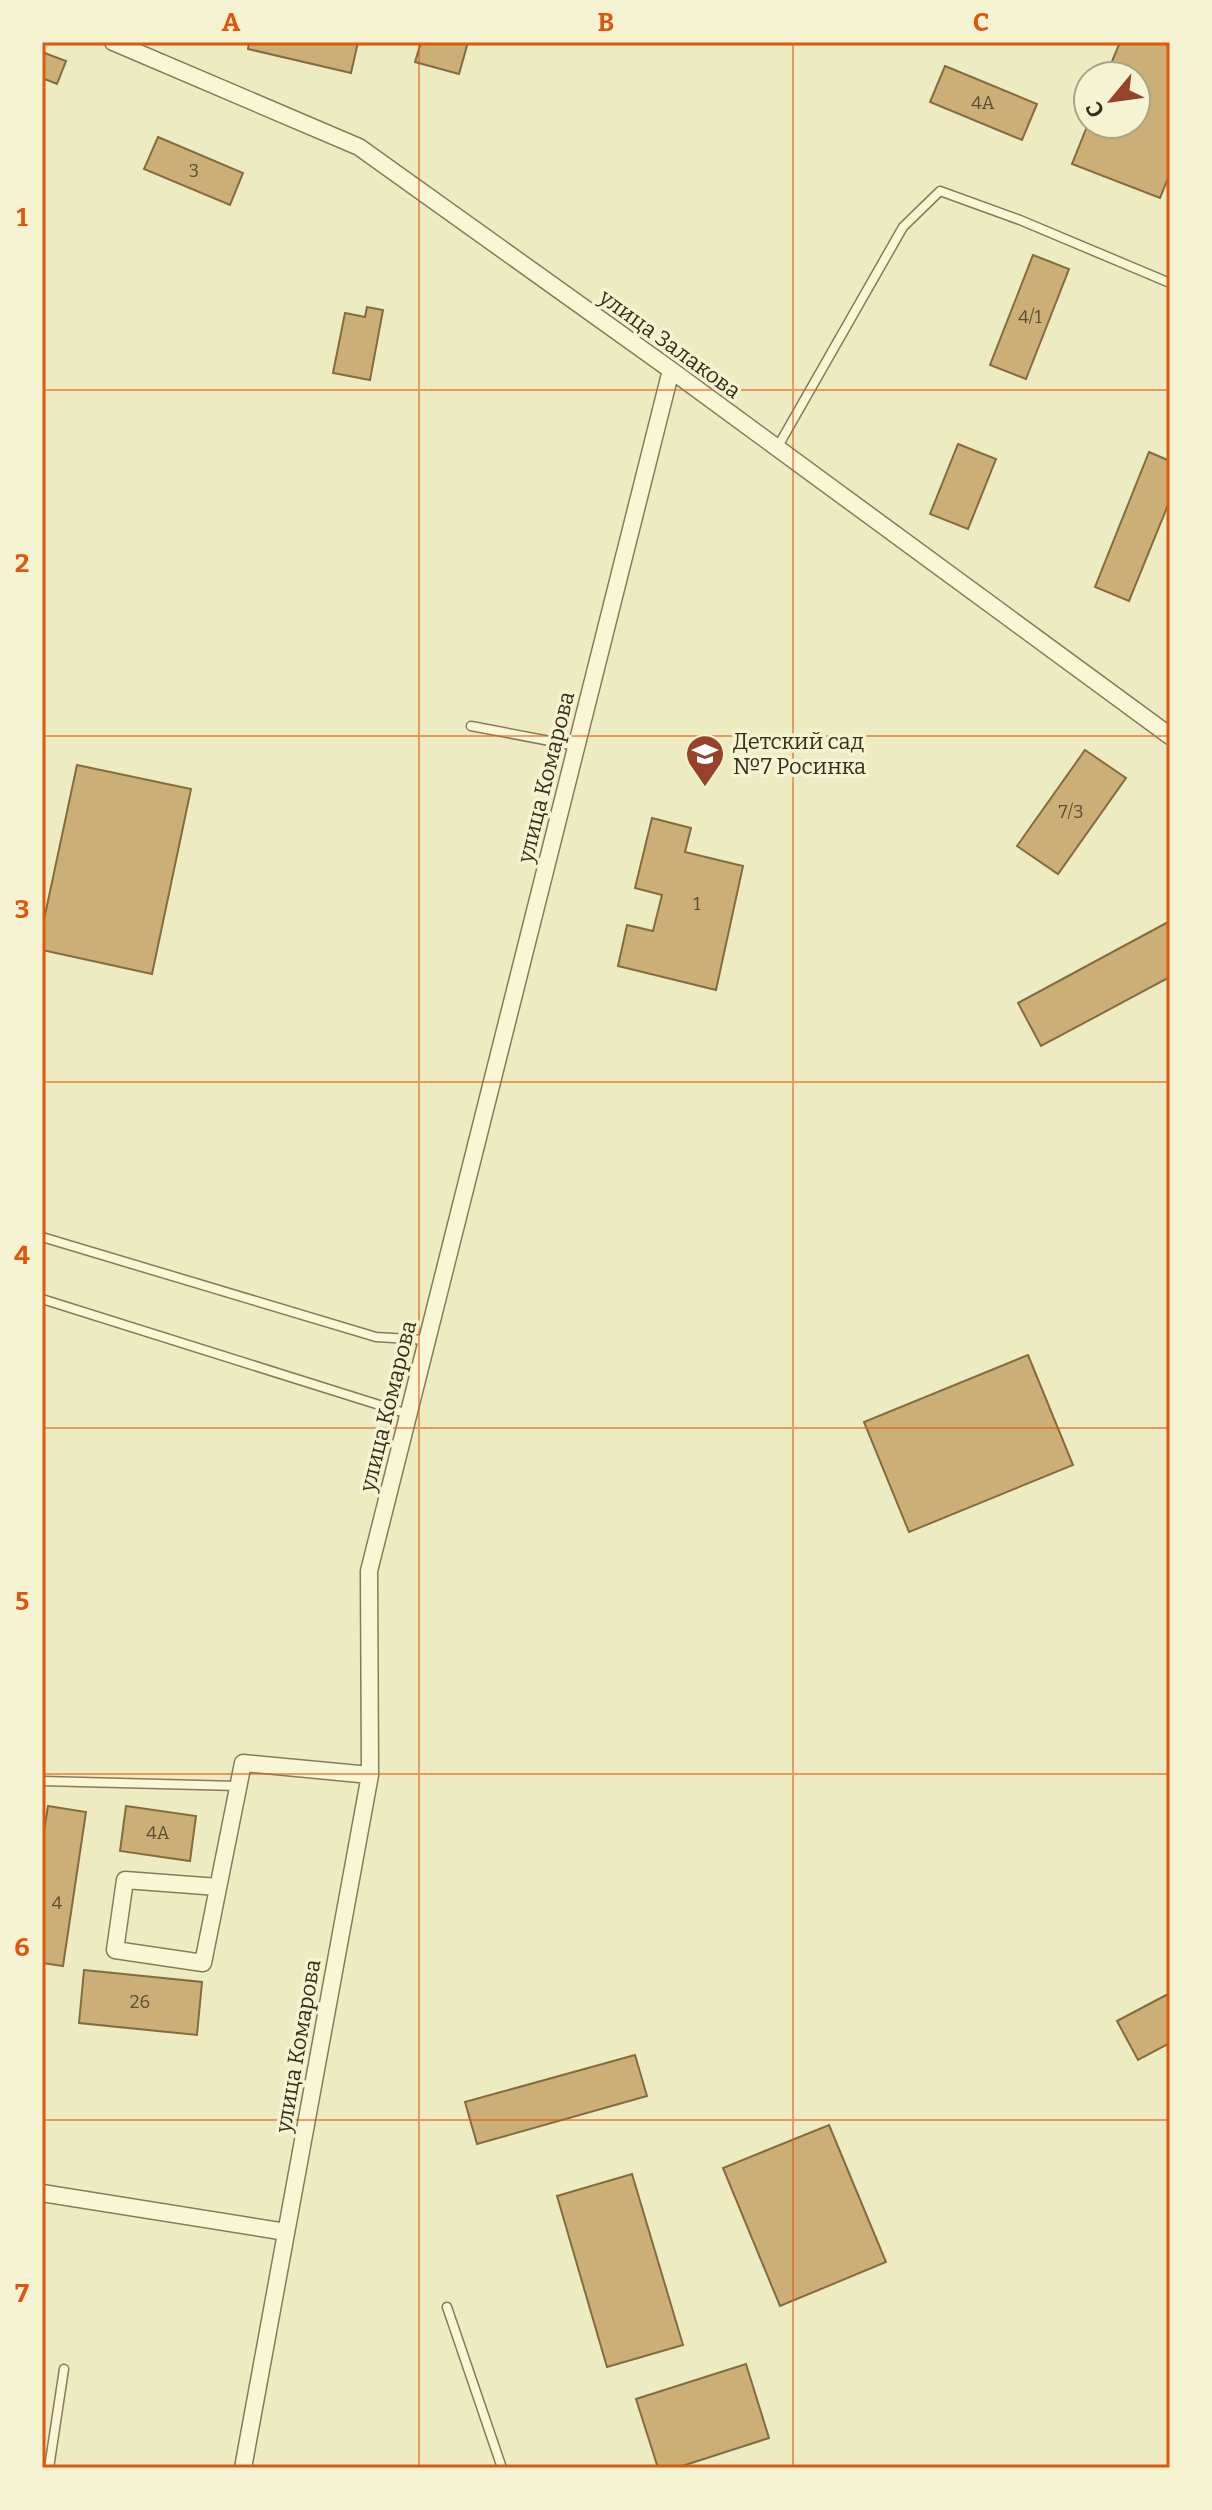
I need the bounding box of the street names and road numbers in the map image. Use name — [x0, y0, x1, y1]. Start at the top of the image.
street label: улица Залакова — [593, 283, 746, 404]
street label: улица Комарова — [511, 689, 580, 866]
street label: улица Комарова — [353, 1318, 422, 1495]
street label: улица Комарова — [269, 1957, 327, 2136]

